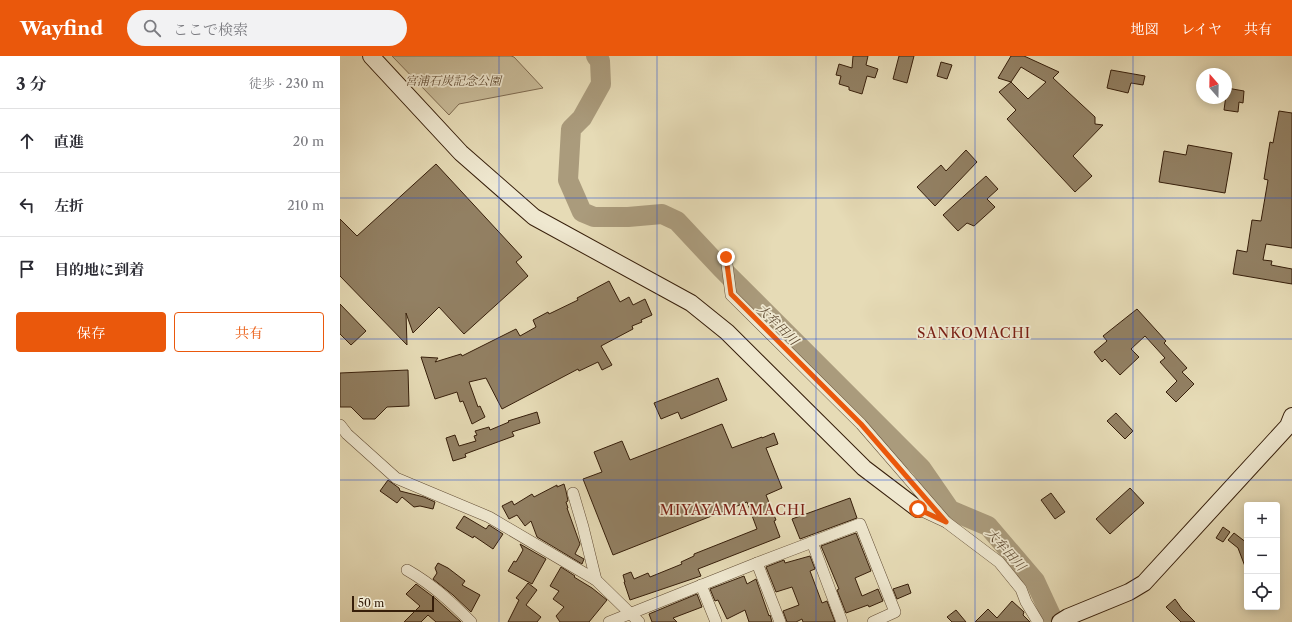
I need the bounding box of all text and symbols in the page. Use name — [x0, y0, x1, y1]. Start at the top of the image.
search box — [127, 10, 407, 46]
text: Wayfind — [20, 17, 103, 40]
icon: search — [141, 17, 163, 39]
text: ここで検索 — [173, 20, 248, 39]
text: 地図 — [1131, 20, 1159, 38]
text: レイヤ — [1181, 20, 1222, 38]
text: 共有 — [1244, 20, 1272, 38]
north arrow — [1196, 68, 1232, 104]
park label: 宮浦石炭記念公園 — [405, 73, 503, 88]
text: 3 分 — [16, 74, 47, 94]
text: 徒歩 · 230 m — [249, 75, 324, 91]
icon: ahead — [16, 130, 38, 152]
text: 直進 — [54, 132, 84, 151]
text: 20 m — [293, 133, 324, 149]
icon: left — [16, 194, 38, 216]
text: 左折 — [54, 196, 84, 215]
text: 210 m — [287, 197, 324, 213]
route end — [717, 248, 735, 266]
icon: arrive — [16, 258, 38, 280]
text: 目的地に到着 — [54, 260, 144, 279]
water label: 大牟田川 — [754, 300, 803, 349]
button: 保存 — [16, 312, 166, 352]
button: 共有 — [174, 312, 324, 352]
district label: SANKOMACHI — [917, 324, 1031, 342]
route start — [909, 500, 927, 518]
district label: MIYAYAMAMACHI — [660, 501, 806, 519]
map controls — [1244, 502, 1280, 610]
button: + — [1244, 502, 1280, 538]
water label: 大牟田川 — [983, 524, 1031, 575]
button: − — [1244, 538, 1280, 574]
button: locate — [1244, 574, 1280, 610]
scale bar — [352, 594, 434, 613]
text: 50 m — [358, 596, 384, 610]

